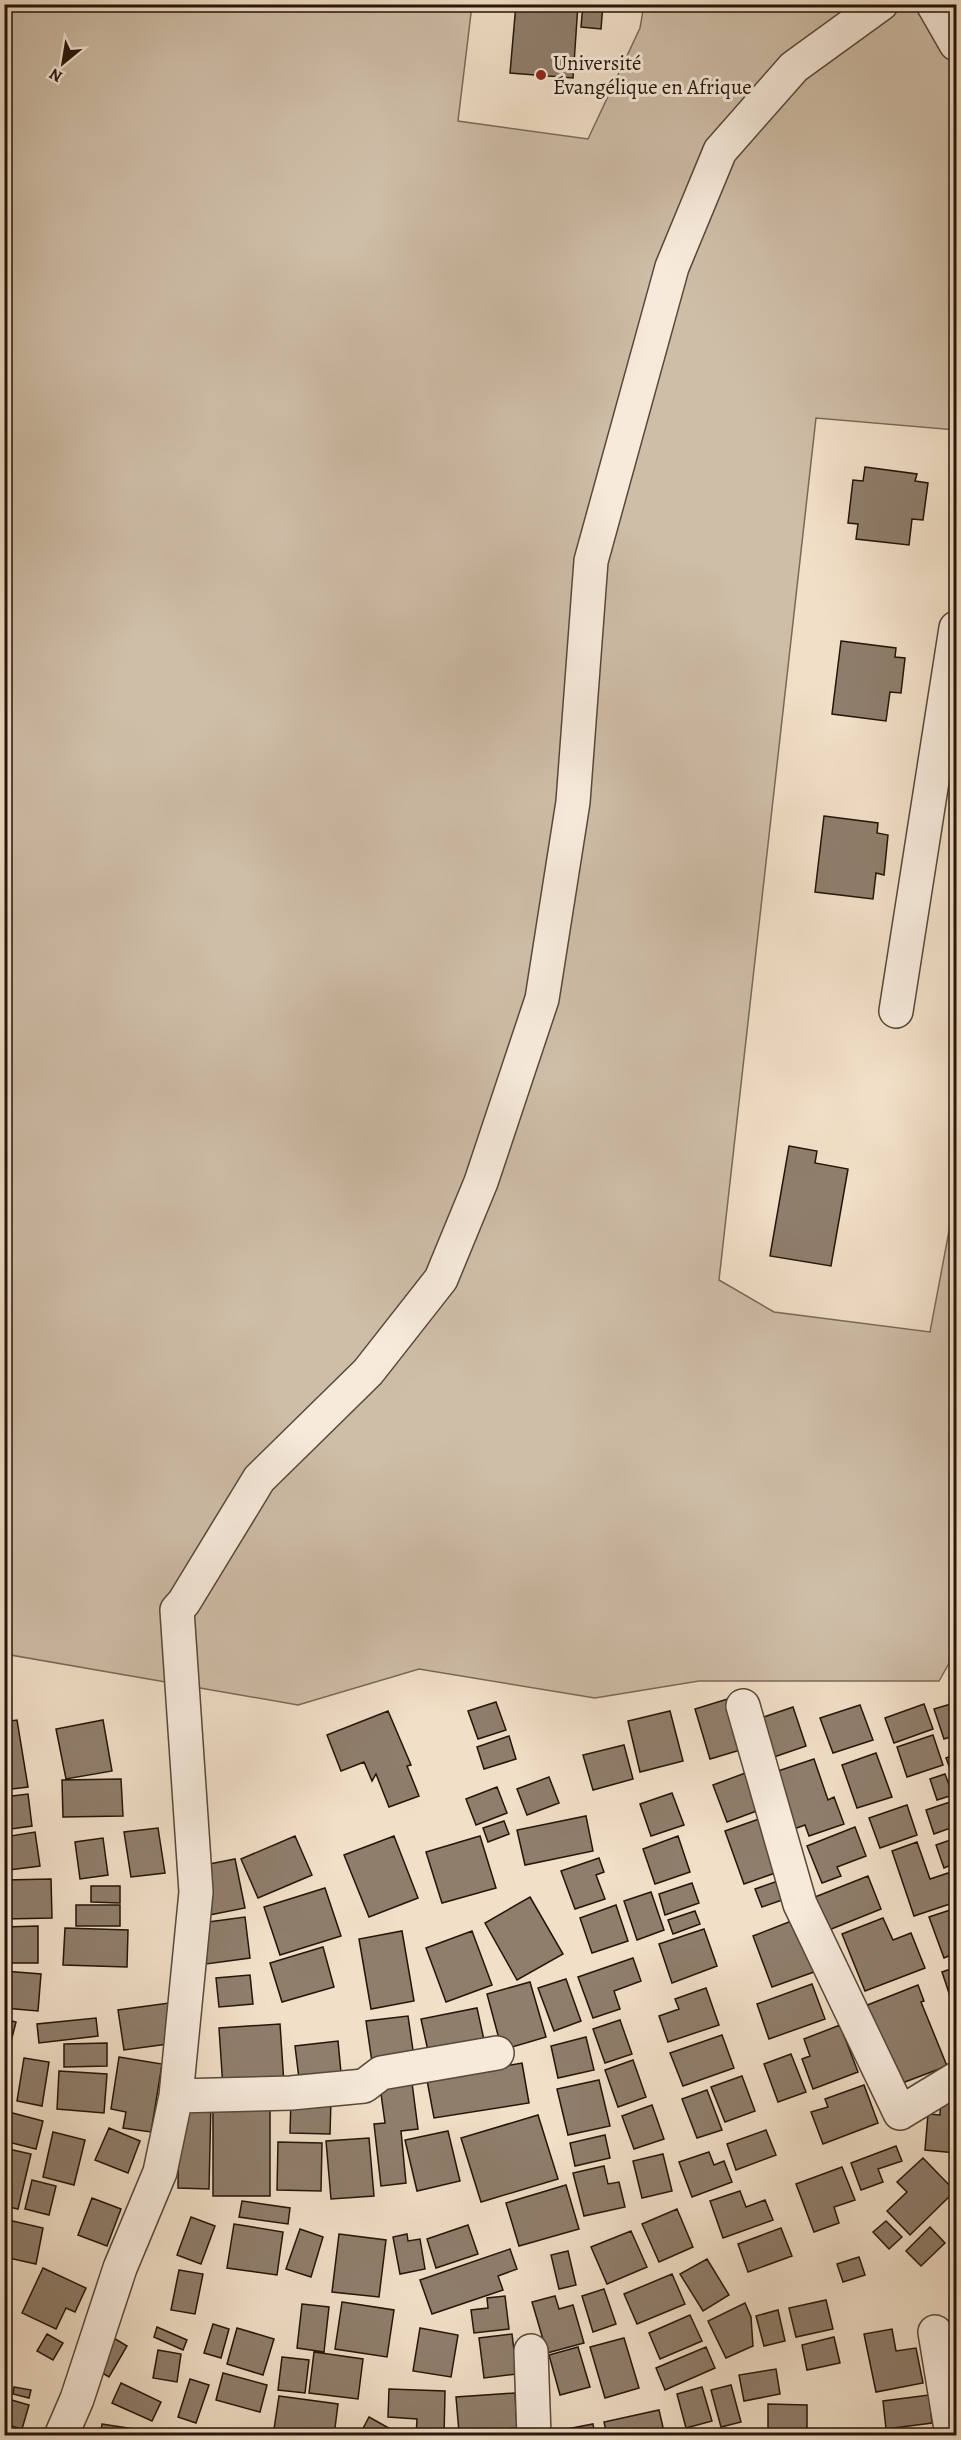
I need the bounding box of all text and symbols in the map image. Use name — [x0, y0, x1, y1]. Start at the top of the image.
north arrow — [33, 33, 93, 93]
place label: Université Évangélique en Afrique — [553, 49, 752, 101]
text: N — [45, 63, 67, 88]
marker: Université Évangélique en Afrique — [534, 68, 548, 82]

